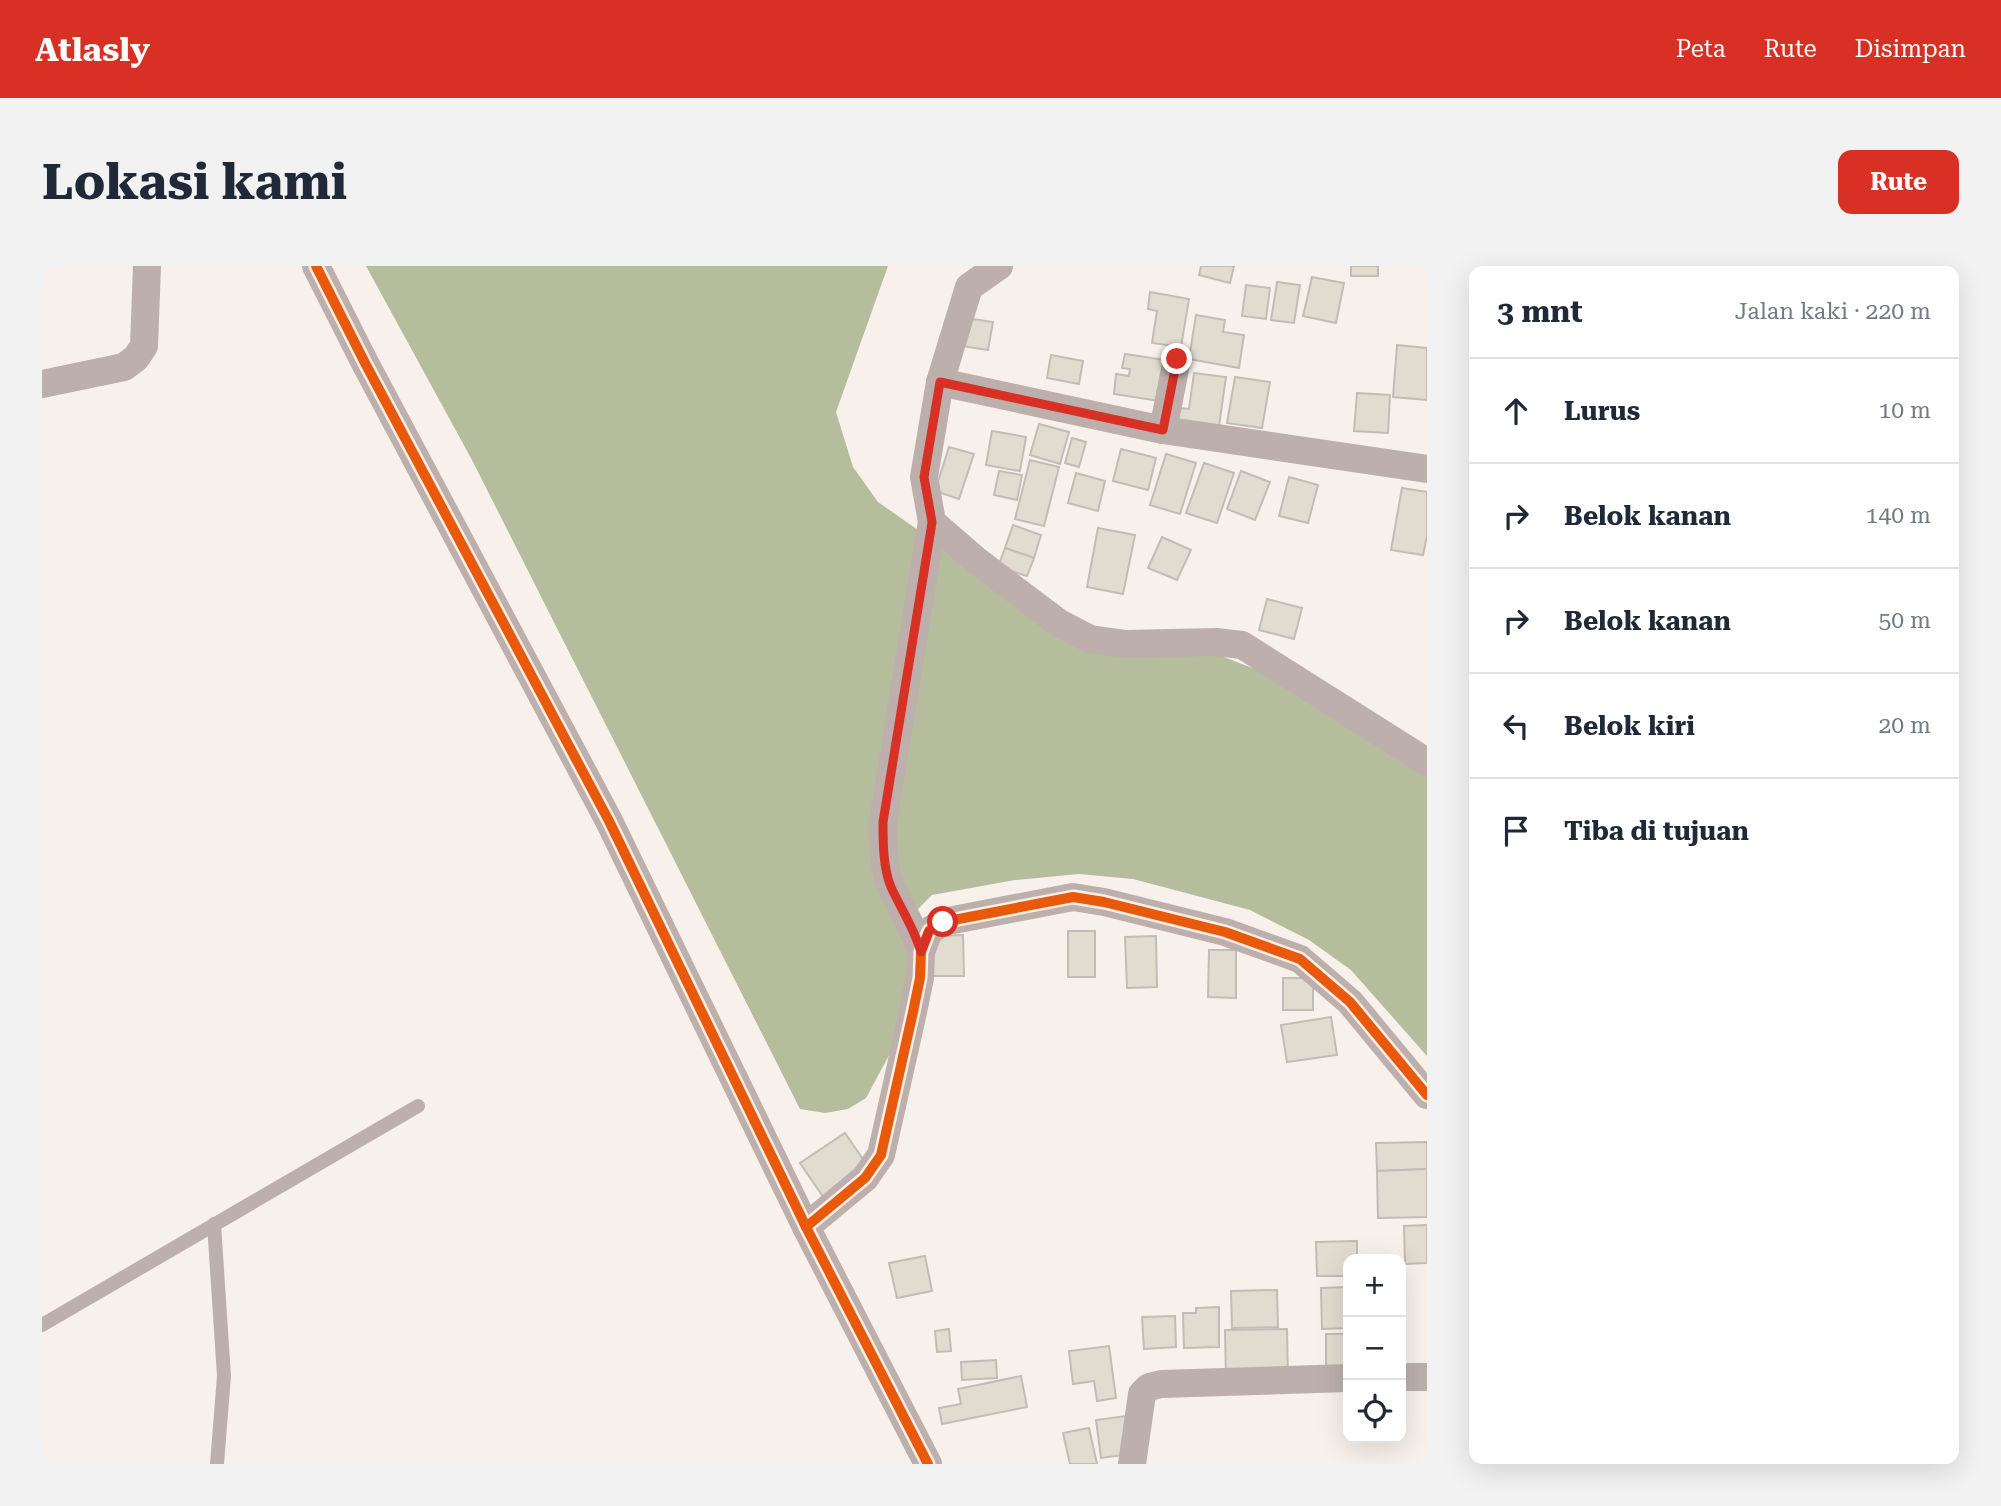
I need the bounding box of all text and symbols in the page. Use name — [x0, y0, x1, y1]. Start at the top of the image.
text: Atlasly — [35, 30, 150, 69]
text: Peta — [1676, 35, 1726, 63]
text: Rute — [1764, 35, 1817, 63]
text: Disimpan — [1855, 35, 1966, 63]
button: Rute — [1838, 150, 1959, 214]
text: Lokasi kami — [42, 154, 347, 211]
text: 3 mnt — [1497, 294, 1583, 329]
text: Jalan kaki · 220 m — [1735, 298, 1931, 325]
route end — [1161, 343, 1192, 374]
icon: ahead — [1497, 392, 1535, 430]
text: Lurus — [1564, 396, 1640, 426]
text: 10 m — [1878, 397, 1931, 424]
icon: right — [1497, 497, 1535, 535]
text: Belok kanan — [1564, 501, 1731, 531]
text: 140 m — [1866, 502, 1931, 529]
icon: right — [1497, 602, 1535, 640]
text: Belok kanan — [1564, 606, 1731, 636]
text: 50 m — [1878, 607, 1931, 634]
icon: left — [1497, 707, 1535, 745]
text: Belok kiri — [1564, 711, 1695, 741]
text: 20 m — [1878, 712, 1931, 739]
icon: arrive — [1497, 812, 1535, 850]
text: Tiba di tujuan — [1564, 816, 1749, 846]
route start — [927, 906, 958, 937]
map controls — [1343, 1254, 1406, 1443]
button: + — [1343, 1254, 1406, 1317]
button: − — [1343, 1317, 1406, 1380]
button: locate — [1343, 1380, 1406, 1443]

